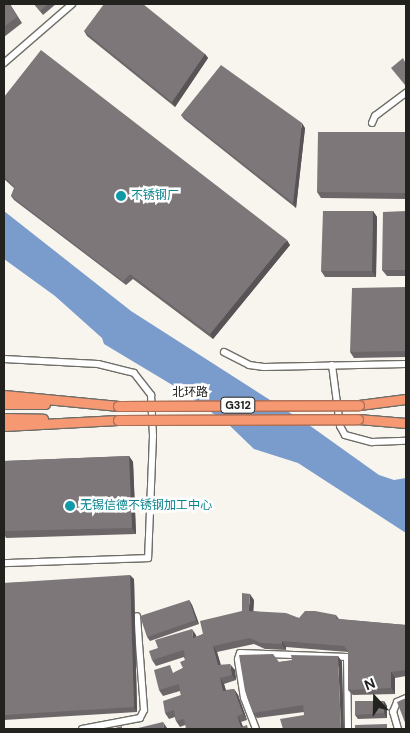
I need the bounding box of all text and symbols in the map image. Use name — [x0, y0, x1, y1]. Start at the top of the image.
place label: 不锈钢厂 — [131, 189, 179, 203]
marker: 不锈钢厂 — [115, 190, 127, 202]
street label: 北环路 — [172, 386, 208, 400]
road number: G312 — [219, 396, 257, 414]
place label: 无锡信德不锈钢加工中心 — [80, 499, 212, 513]
marker: 无锡信德不锈钢加工中心 — [64, 500, 76, 512]
north arrow — [350, 673, 400, 723]
text: N — [362, 674, 378, 694]

